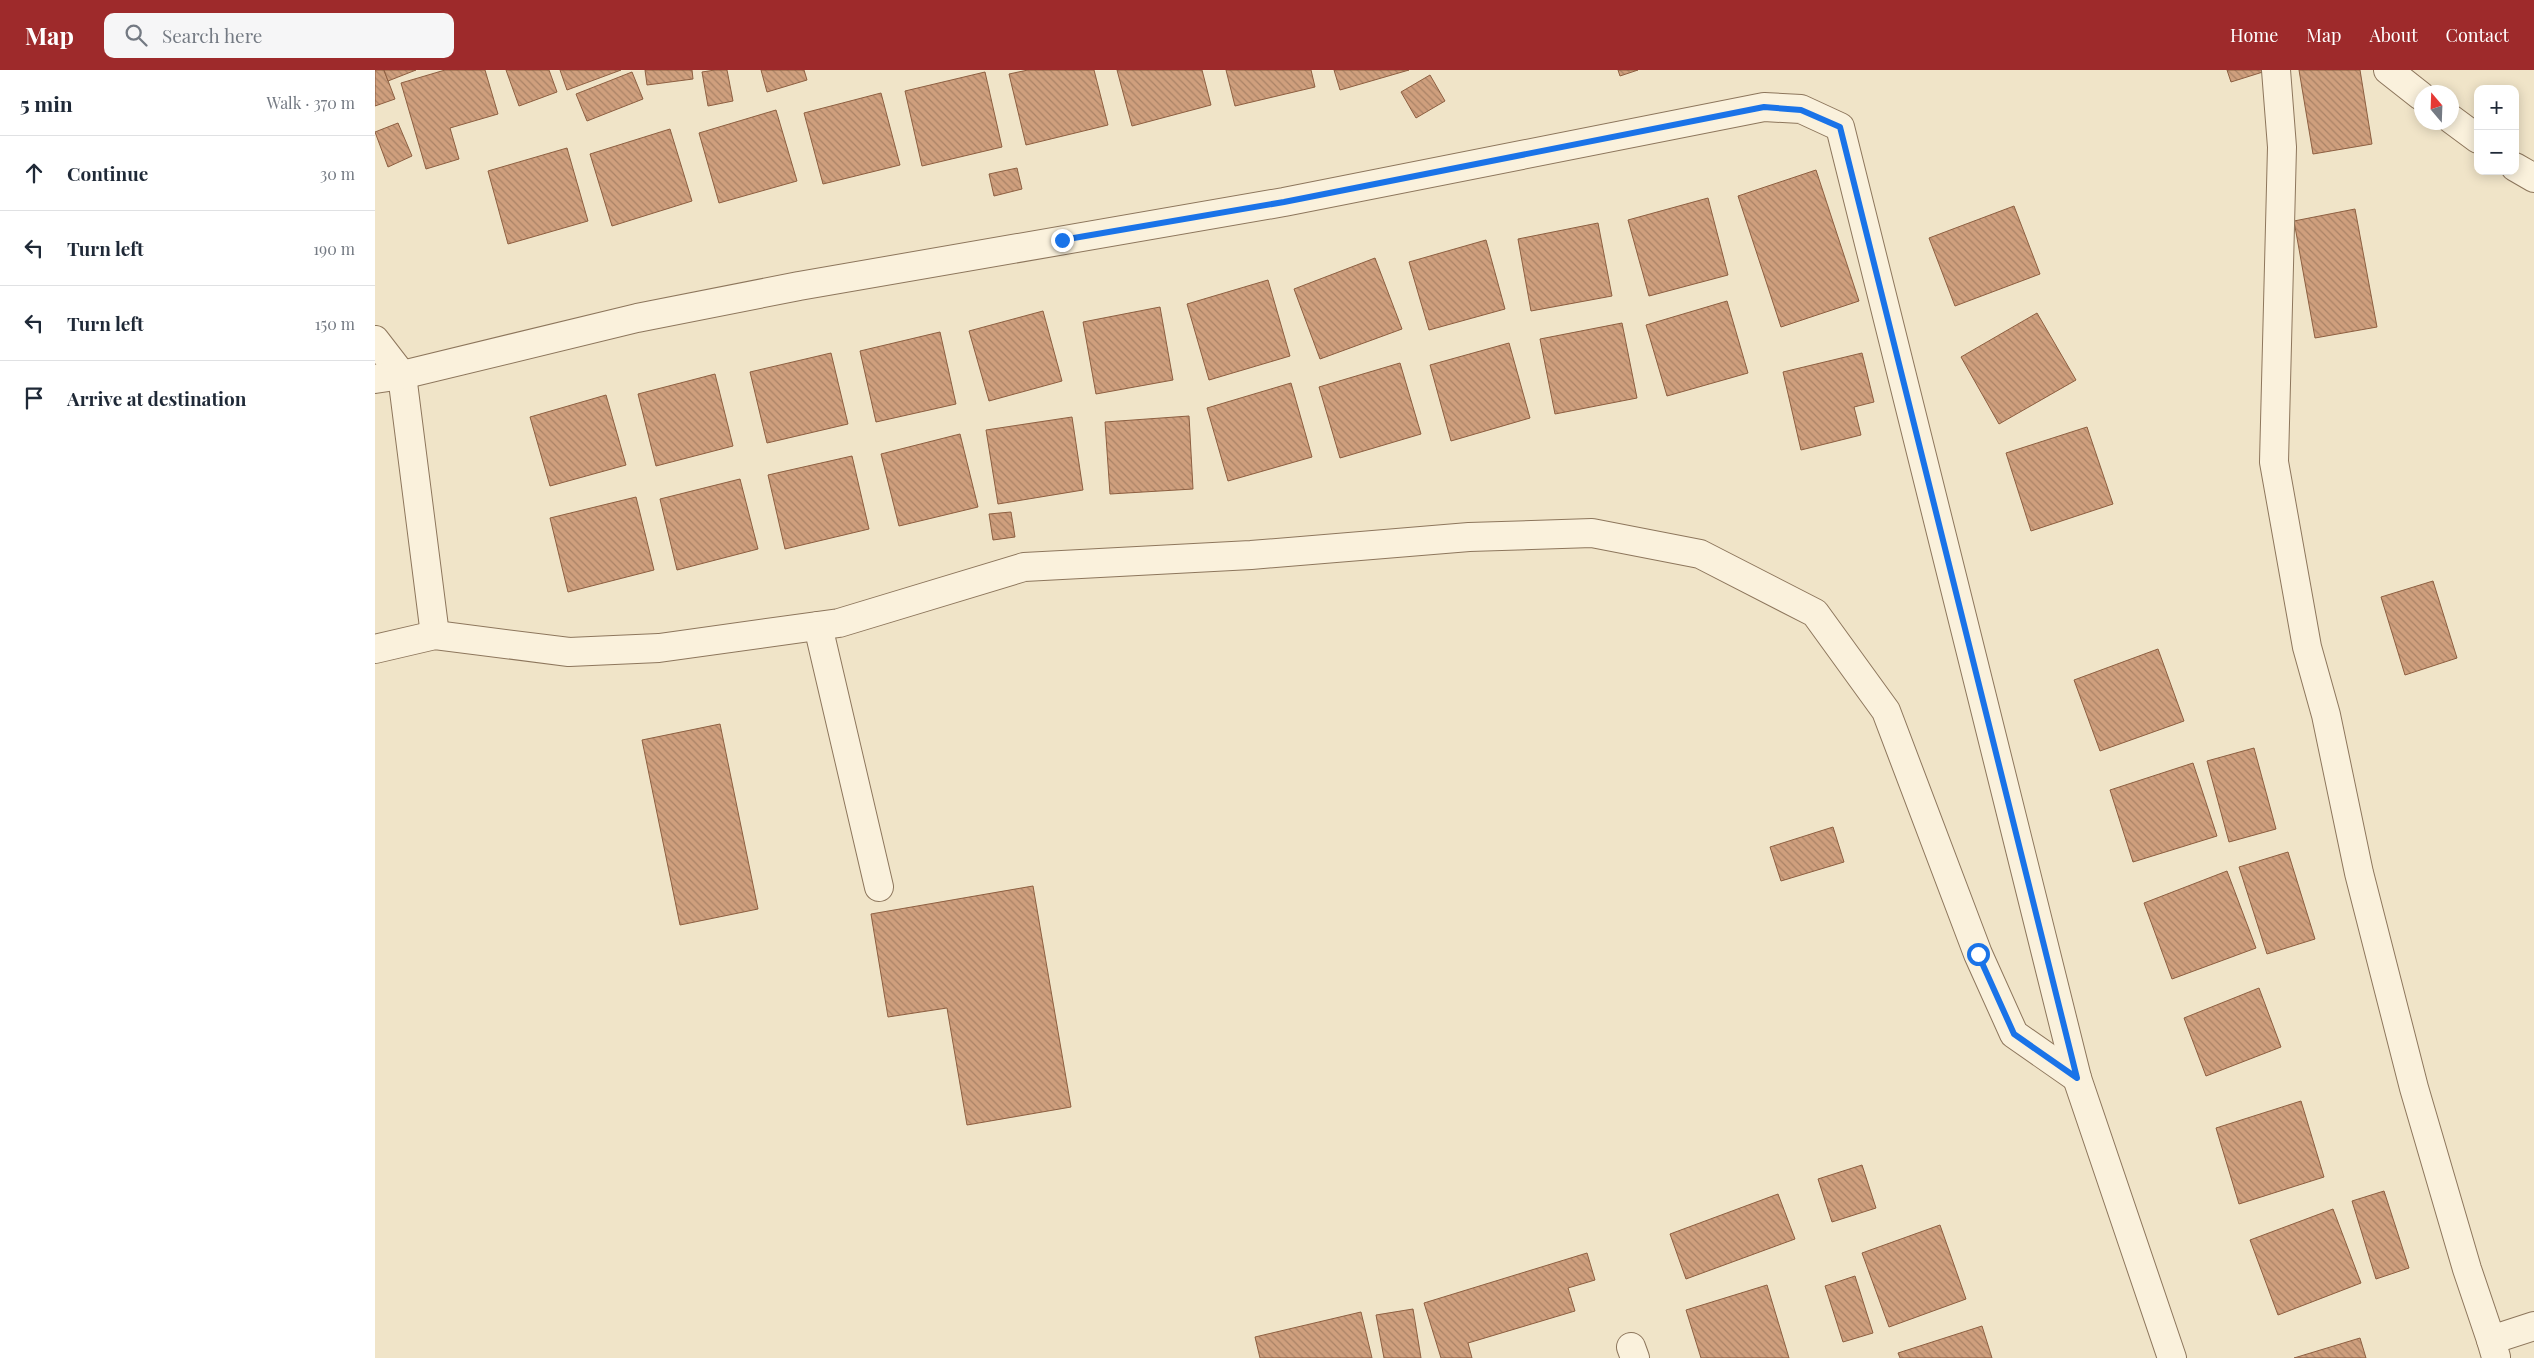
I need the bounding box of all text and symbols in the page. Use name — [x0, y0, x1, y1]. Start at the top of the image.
search box — [104, 13, 454, 58]
text: Map — [25, 19, 74, 51]
icon: search — [122, 21, 150, 49]
text: Search here — [162, 22, 262, 48]
text: Home — [2230, 23, 2278, 47]
text: Map — [2306, 23, 2341, 47]
text: About — [2369, 23, 2418, 47]
text: Contact — [2446, 23, 2509, 47]
north arrow — [2414, 85, 2459, 130]
map controls — [2474, 85, 2519, 175]
button: + — [2474, 85, 2519, 130]
text: 5 min — [20, 89, 73, 117]
text: Walk · 370 m — [266, 92, 355, 113]
button: − — [2474, 130, 2519, 175]
icon: ahead — [20, 159, 48, 187]
text: Continue — [67, 160, 148, 186]
text: 30 m — [320, 163, 355, 184]
route end — [1051, 229, 1074, 252]
icon: left — [20, 234, 48, 262]
text: Turn left — [67, 235, 144, 261]
text: 190 m — [313, 238, 355, 259]
icon: left — [20, 309, 48, 337]
text: Turn left — [67, 310, 144, 336]
text: 150 m — [315, 313, 355, 334]
icon: arrive — [20, 384, 48, 412]
text: Arrive at destination — [67, 385, 247, 411]
route start — [1967, 943, 1990, 966]

